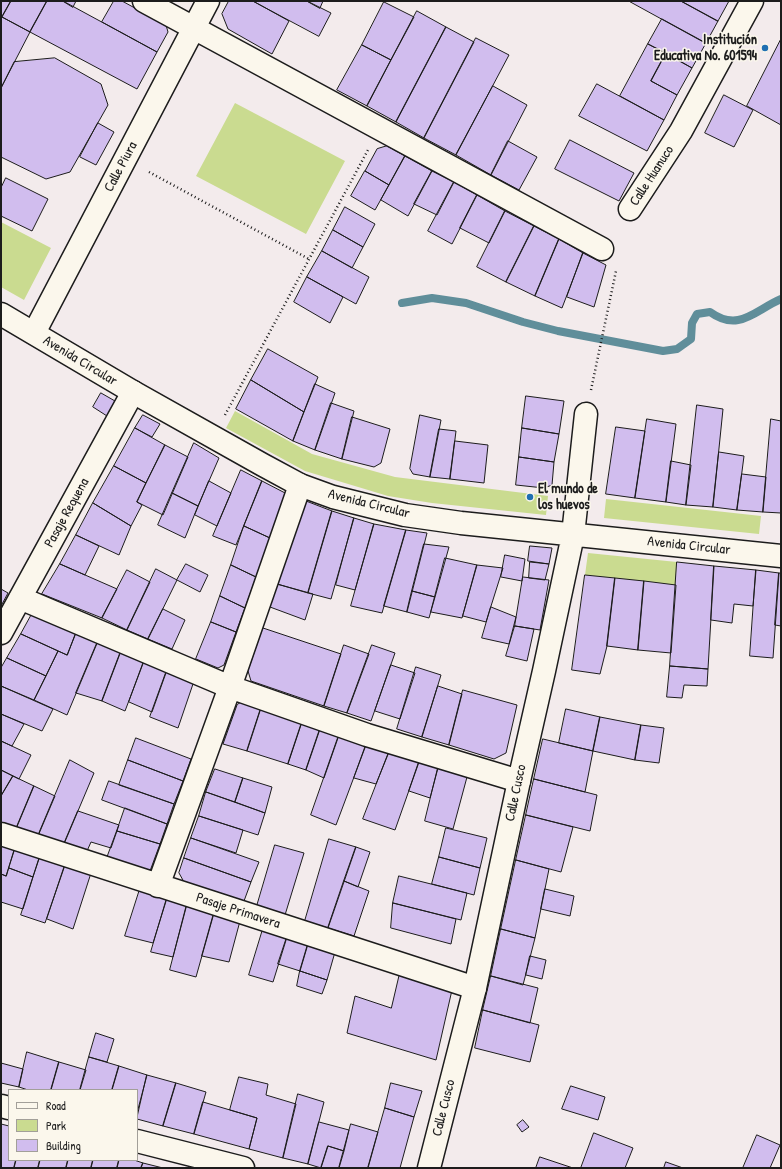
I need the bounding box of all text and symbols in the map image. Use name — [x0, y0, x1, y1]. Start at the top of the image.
place label: Institución Educativa No. 601594 — [654, 32, 757, 64]
marker: Institución Educativa No. 601594 — [760, 43, 770, 53]
street label: Calle Piura — [101, 139, 141, 195]
street label: Calle Huanuco — [626, 143, 678, 209]
street label: Avenida Circular — [40, 332, 120, 390]
street label: Pasaje Requena — [41, 475, 93, 551]
place label: El mundo de los huevos — [538, 481, 598, 514]
street label: Avenida Circular — [326, 486, 412, 522]
marker: El mundo de los huevos — [525, 492, 535, 502]
street label: Avenida Circular — [647, 533, 731, 559]
street label: Calle Cusco — [502, 763, 530, 823]
street label: Pasaje Primavera — [194, 889, 282, 933]
street label: Calle Cusco — [429, 1078, 459, 1138]
legend — [8, 1089, 138, 1161]
text: Road — [46, 1097, 66, 1114]
text: Park — [46, 1117, 66, 1134]
text: Building — [46, 1137, 81, 1154]

